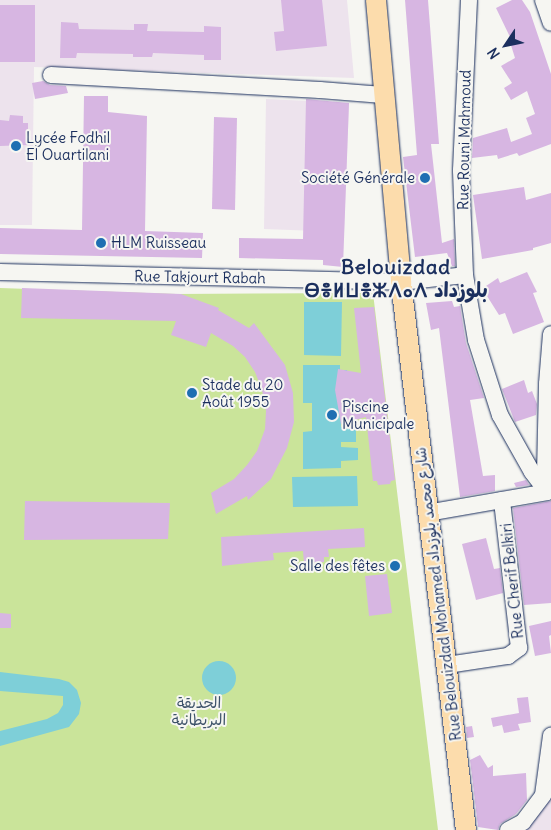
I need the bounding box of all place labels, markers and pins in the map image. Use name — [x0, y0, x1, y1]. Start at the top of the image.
place label: Lycée Fodhil El Ouartilani — [26, 128, 110, 163]
marker: Lycée Fodhil El Ouartilani — [10, 140, 22, 152]
place label: Société Générale — [301, 169, 415, 187]
marker: Société Générale — [419, 172, 431, 184]
place label: HLM Ruisseau — [111, 234, 206, 252]
marker: HLM Ruisseau — [95, 237, 107, 249]
place label: Stade du 20 Août 1955 — [202, 375, 283, 410]
marker: Stade du 20 Août 1955 — [186, 387, 198, 399]
place label: Piscine Municipale — [342, 397, 414, 432]
marker: Piscine Municipale — [326, 409, 338, 421]
place label: Salle des fêtes — [290, 557, 385, 575]
marker: Salle des fêtes — [389, 560, 401, 572]

